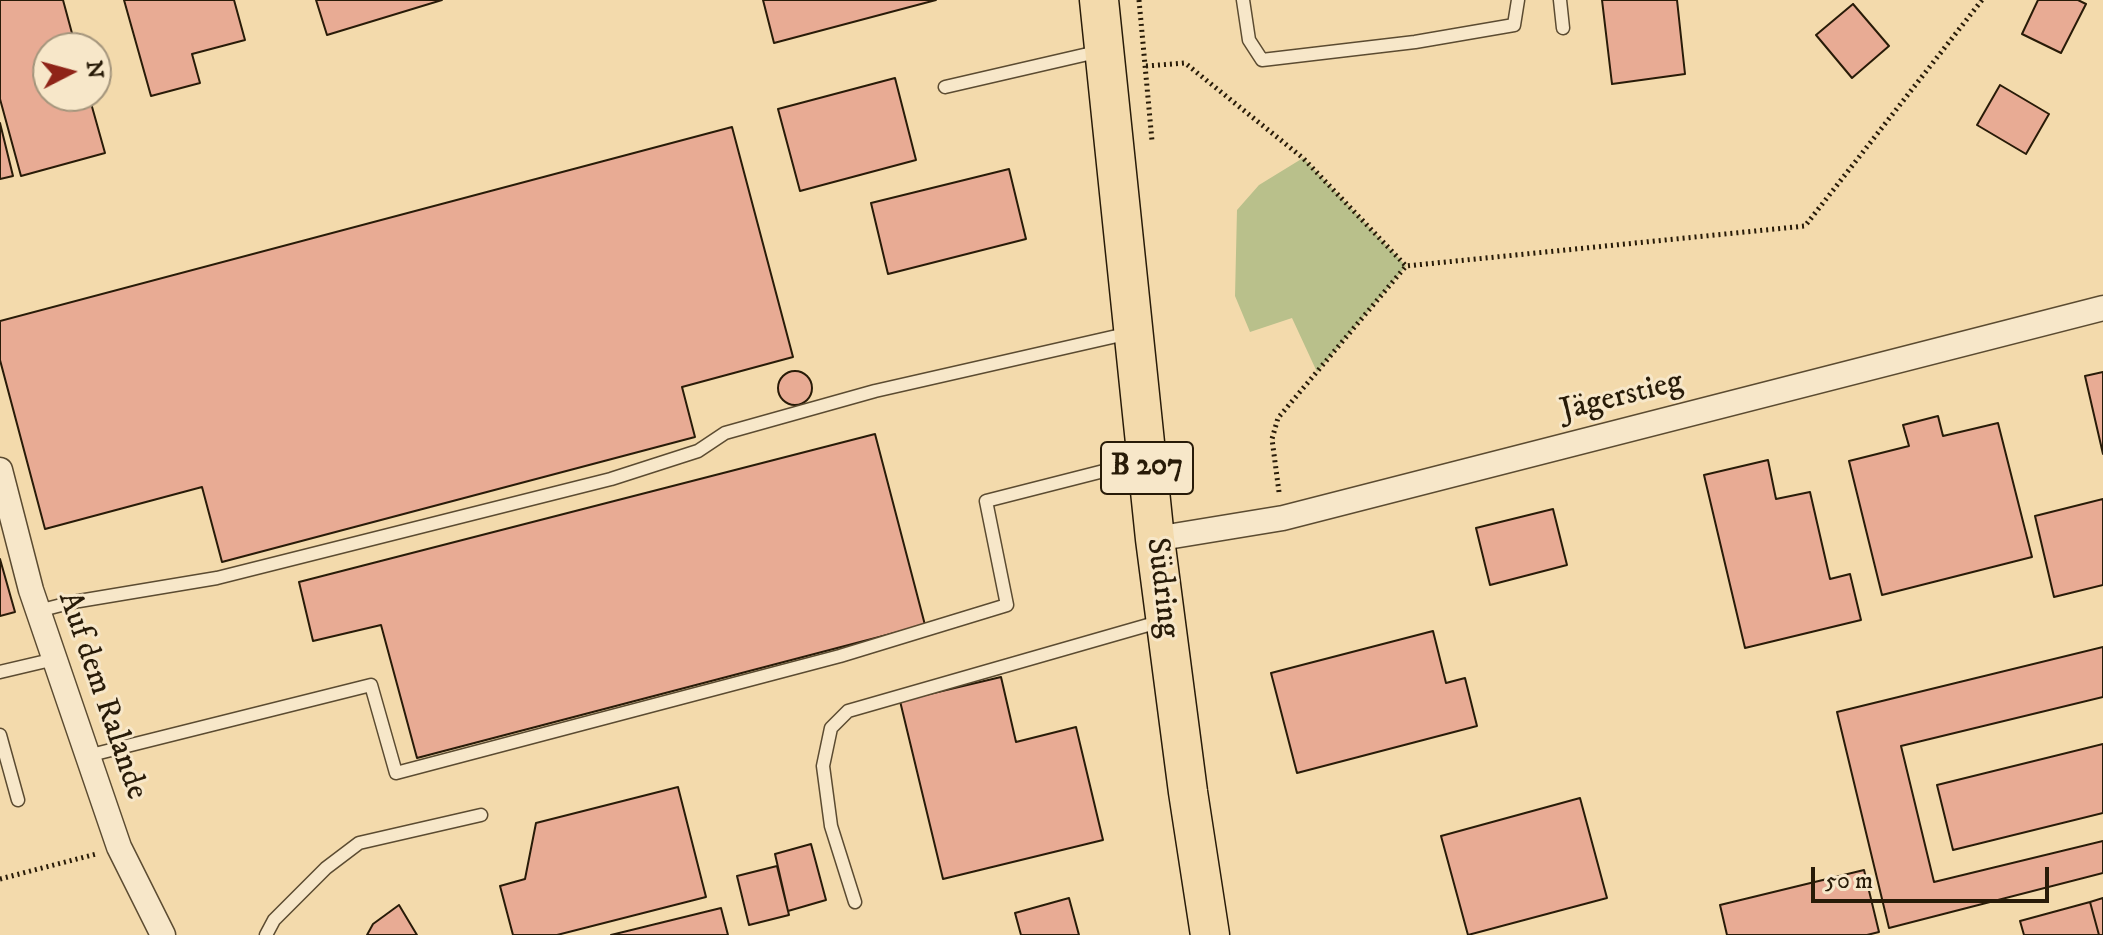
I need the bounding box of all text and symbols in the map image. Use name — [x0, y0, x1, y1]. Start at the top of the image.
north arrow — [32, 32, 112, 112]
text: N — [80, 59, 109, 80]
street label: Jägerstieg — [1557, 364, 1687, 432]
road number: B 207 — [1101, 442, 1193, 494]
street label: Südring — [1136, 536, 1186, 640]
street label: Auf dem Ralande — [48, 587, 154, 805]
scale bar — [1815, 851, 2053, 901]
text: 50 m — [1825, 866, 1873, 896]

